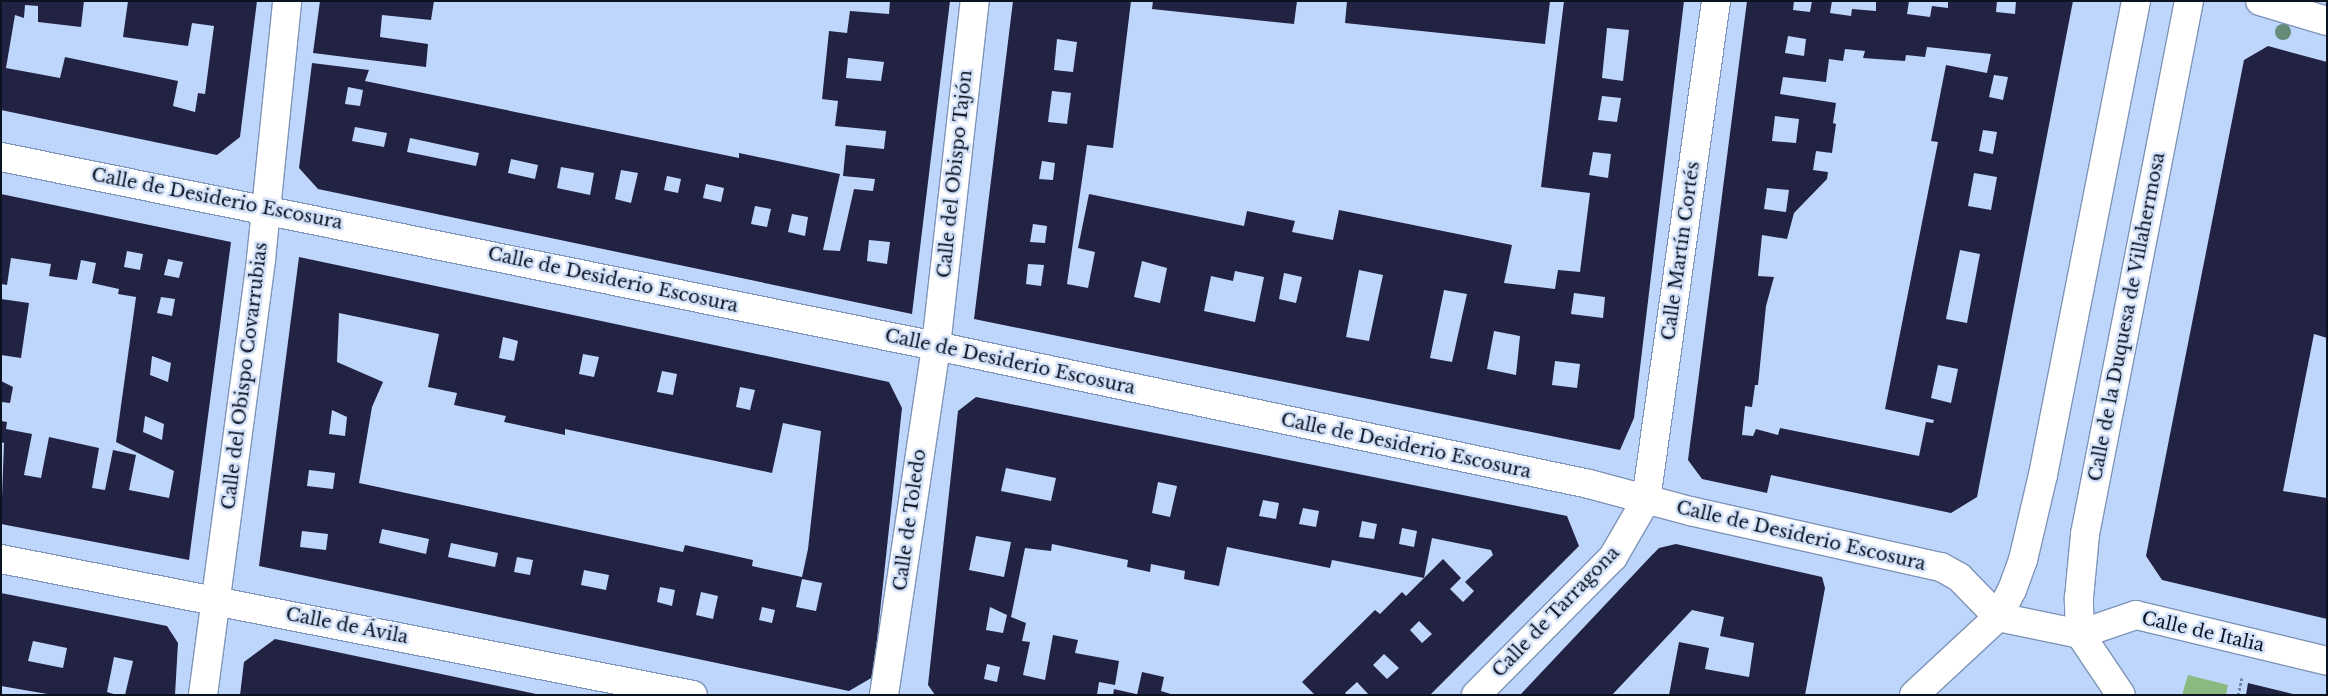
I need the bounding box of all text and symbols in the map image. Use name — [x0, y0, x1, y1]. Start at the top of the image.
street label: Calle del Obispo Tajón — [933, 69, 977, 279]
street label: Calle de la Duquesa de Villahermosa — [2084, 150, 2170, 484]
street label: Calle Martín Cortés — [1658, 160, 1704, 342]
street label: Calle de Desiderio Escosura — [90, 164, 344, 234]
street label: Calle del Obispo Covarrubias — [218, 241, 272, 511]
street label: Calle de Desiderio Escosura — [486, 243, 740, 317]
street label: Calle de Desiderio Escosura — [883, 325, 1137, 399]
street label: Calle de Desiderio Escosura — [1279, 409, 1533, 483]
street label: Calle de Toledo — [889, 447, 931, 593]
street label: Calle de Desiderio Escosura — [1674, 497, 1928, 575]
street label: Calle de Tarragona — [1488, 542, 1624, 682]
street label: Calle de Ávila — [284, 603, 410, 649]
street label: Calle de Italia — [2140, 607, 2266, 657]

